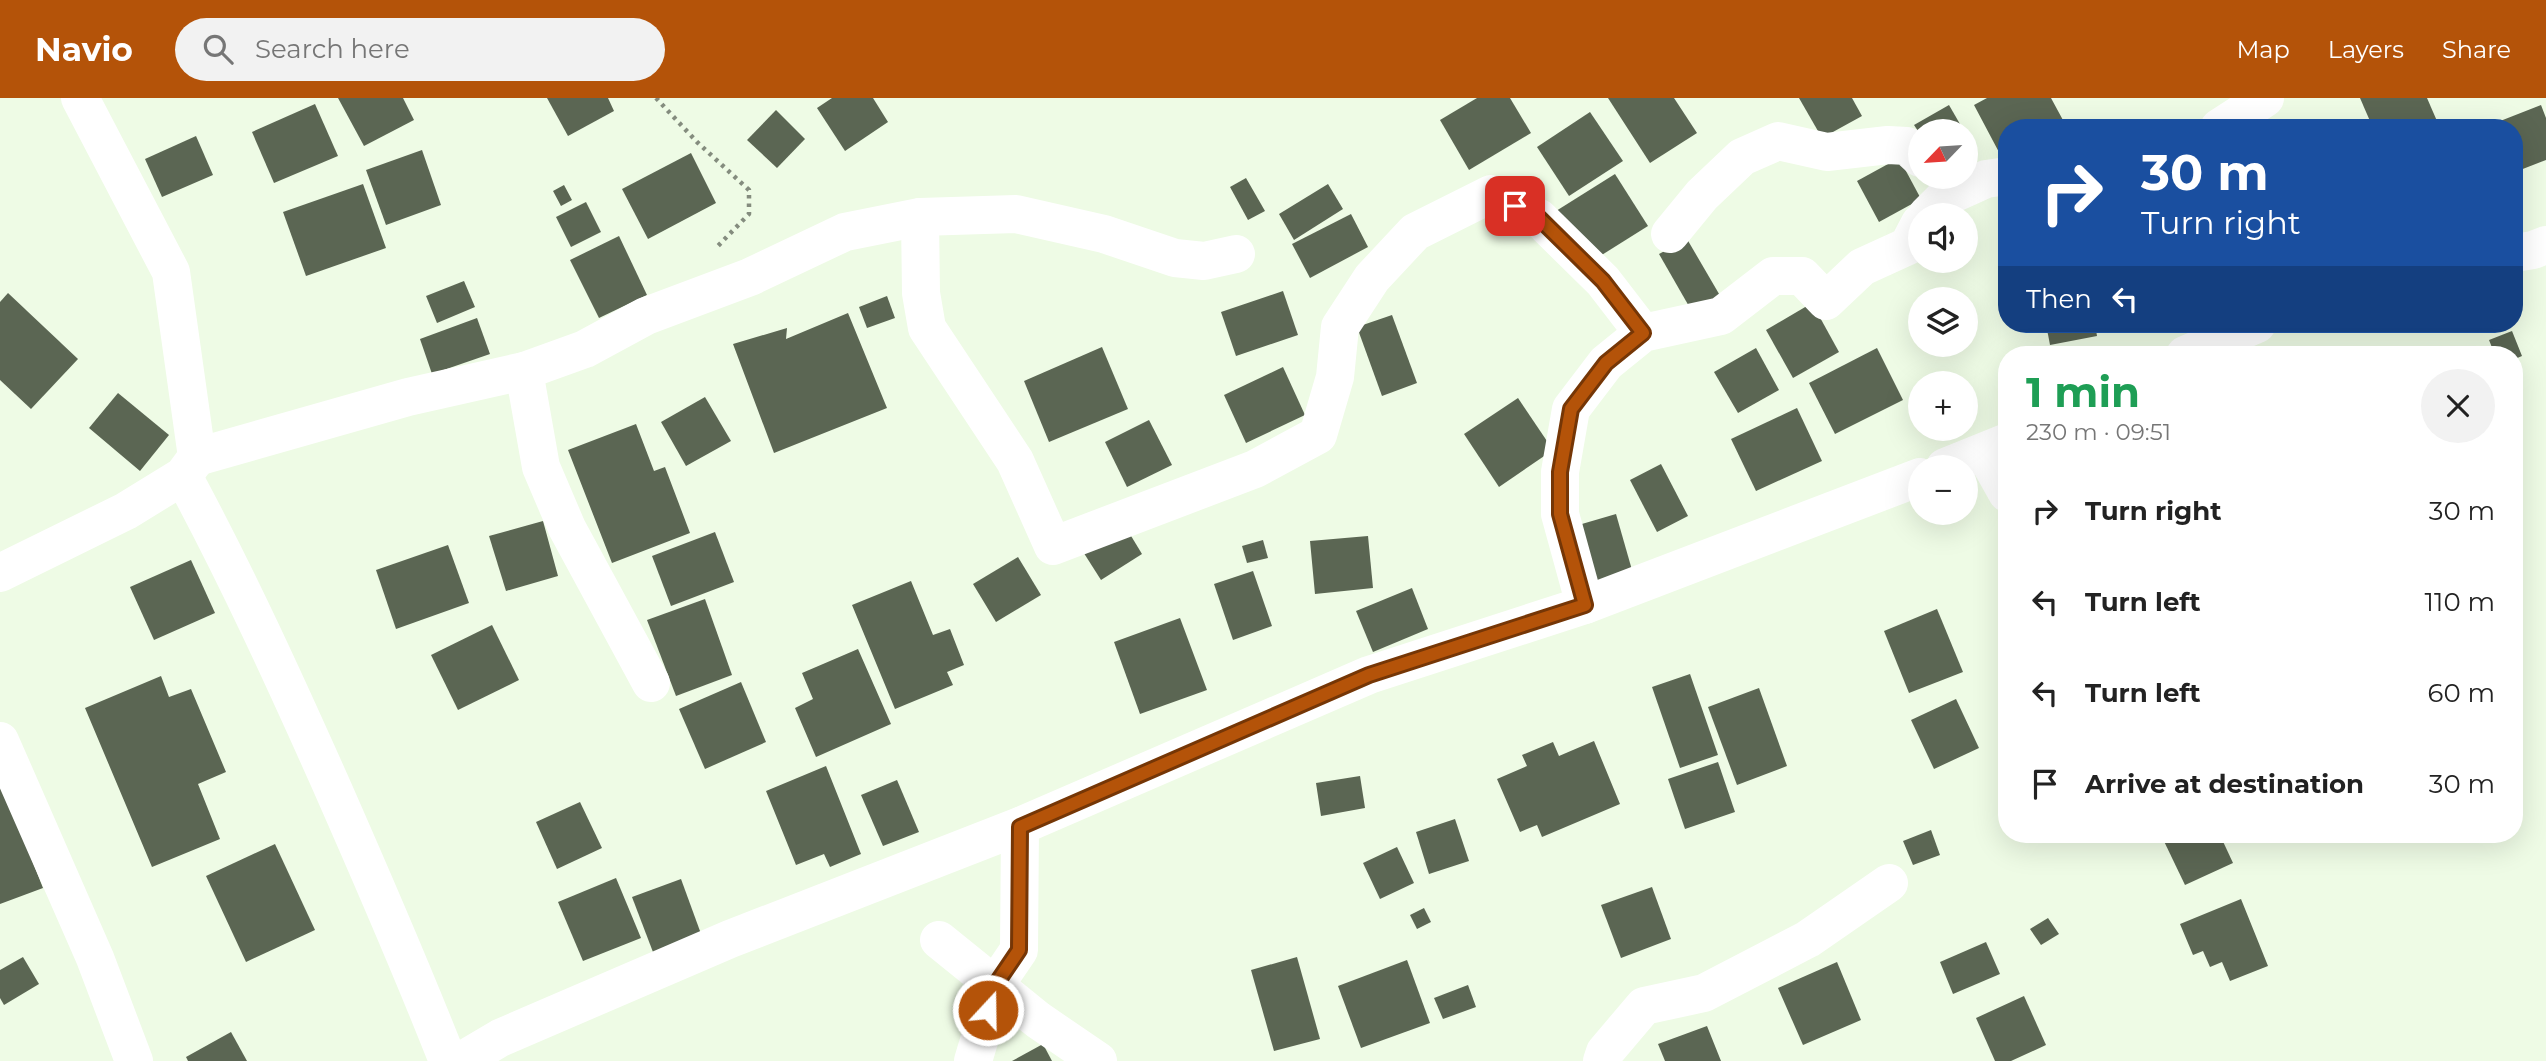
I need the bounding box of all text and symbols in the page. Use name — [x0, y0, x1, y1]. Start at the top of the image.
search box — [175, 18, 665, 81]
text: Navio — [35, 29, 133, 69]
icon: search — [199, 30, 237, 68]
text: Search here — [255, 33, 410, 65]
text: Map — [2236, 35, 2290, 64]
text: Layers — [2328, 35, 2404, 64]
text: Share — [2442, 35, 2511, 64]
north arrow — [1908, 119, 1978, 189]
map controls — [1908, 119, 1978, 525]
text: 30 m — [2141, 143, 2269, 202]
icon: right — [2026, 147, 2117, 238]
pin — [1485, 176, 1545, 236]
icon: arrive — [1496, 187, 1534, 225]
button: sound — [1908, 203, 1978, 273]
text: Turn right — [2141, 203, 2301, 242]
icon: left — [2106, 280, 2144, 318]
text: Then — [2026, 283, 2092, 315]
button: layers — [1908, 287, 1978, 357]
text: 1 min — [2026, 366, 2140, 418]
button: close — [2421, 369, 2495, 443]
button: + — [1908, 371, 1978, 441]
text: 230 m · 09:51 — [2026, 418, 2171, 446]
button: − — [1908, 455, 1978, 525]
icon: right — [2026, 492, 2064, 530]
text: Turn right — [2085, 495, 2221, 527]
text: 30 m — [2429, 495, 2495, 527]
icon: left — [2026, 583, 2064, 621]
text: Turn left — [2085, 586, 2201, 618]
text: 110 m — [2425, 586, 2495, 618]
icon: left — [2026, 674, 2064, 712]
text: Turn left — [2085, 677, 2201, 709]
text: 60 m — [2428, 677, 2495, 709]
icon: arrive — [2026, 765, 2064, 803]
text: Arrive at destination — [2085, 768, 2364, 800]
text: 30 m — [2429, 768, 2495, 800]
position arrow — [951, 973, 1025, 1047]

